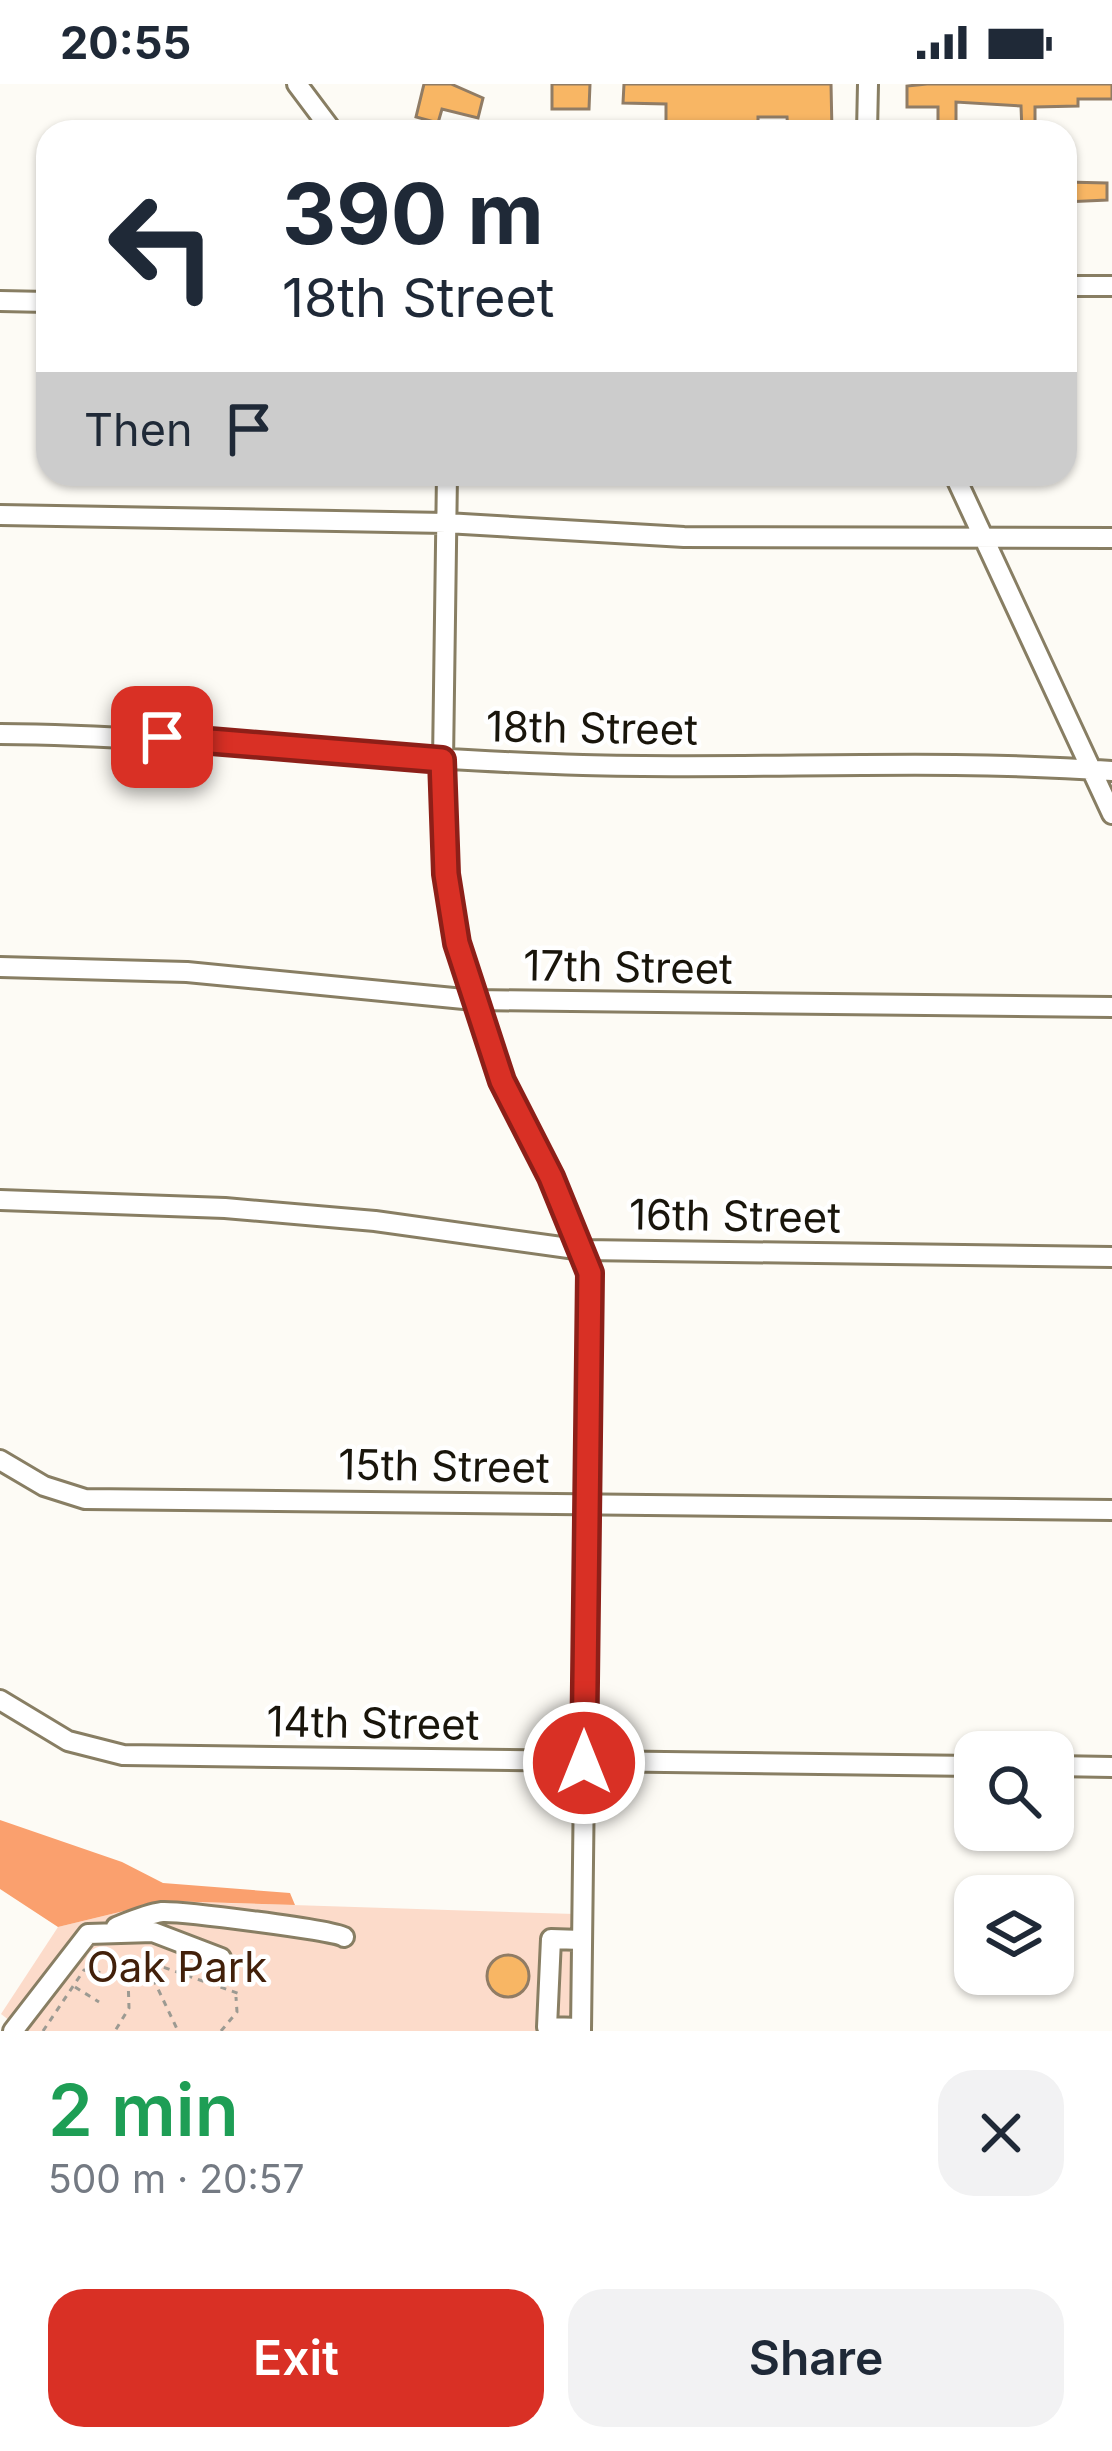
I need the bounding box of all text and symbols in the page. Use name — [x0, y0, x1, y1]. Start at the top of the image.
text: 20:55 — [60, 15, 191, 70]
text: 390 m — [282, 163, 544, 264]
icon: left — [84, 168, 240, 324]
text: 18th Street — [282, 265, 555, 330]
icon: arrive — [216, 396, 282, 462]
text: Then — [84, 402, 192, 457]
pin — [111, 686, 213, 788]
street label: 18th Street — [486, 700, 698, 755]
icon: arrive — [129, 704, 195, 770]
street label: 17th Street — [523, 939, 733, 994]
street label: 16th Street — [629, 1188, 841, 1243]
street label: 15th Street — [338, 1438, 550, 1493]
street label: 14th Street — [266, 1695, 480, 1750]
position arrow — [521, 1700, 647, 1826]
map controls — [954, 1731, 1074, 1995]
button: search — [954, 1731, 1074, 1851]
button: layers — [954, 1875, 1074, 1995]
park label: Oak Park — [87, 1941, 267, 1992]
text: 2 min — [48, 2066, 239, 2153]
button: close — [938, 2070, 1064, 2196]
text: 500 m · 20:57 — [48, 2155, 305, 2202]
button: Exit — [48, 2289, 544, 2427]
button: Share — [568, 2289, 1064, 2427]

